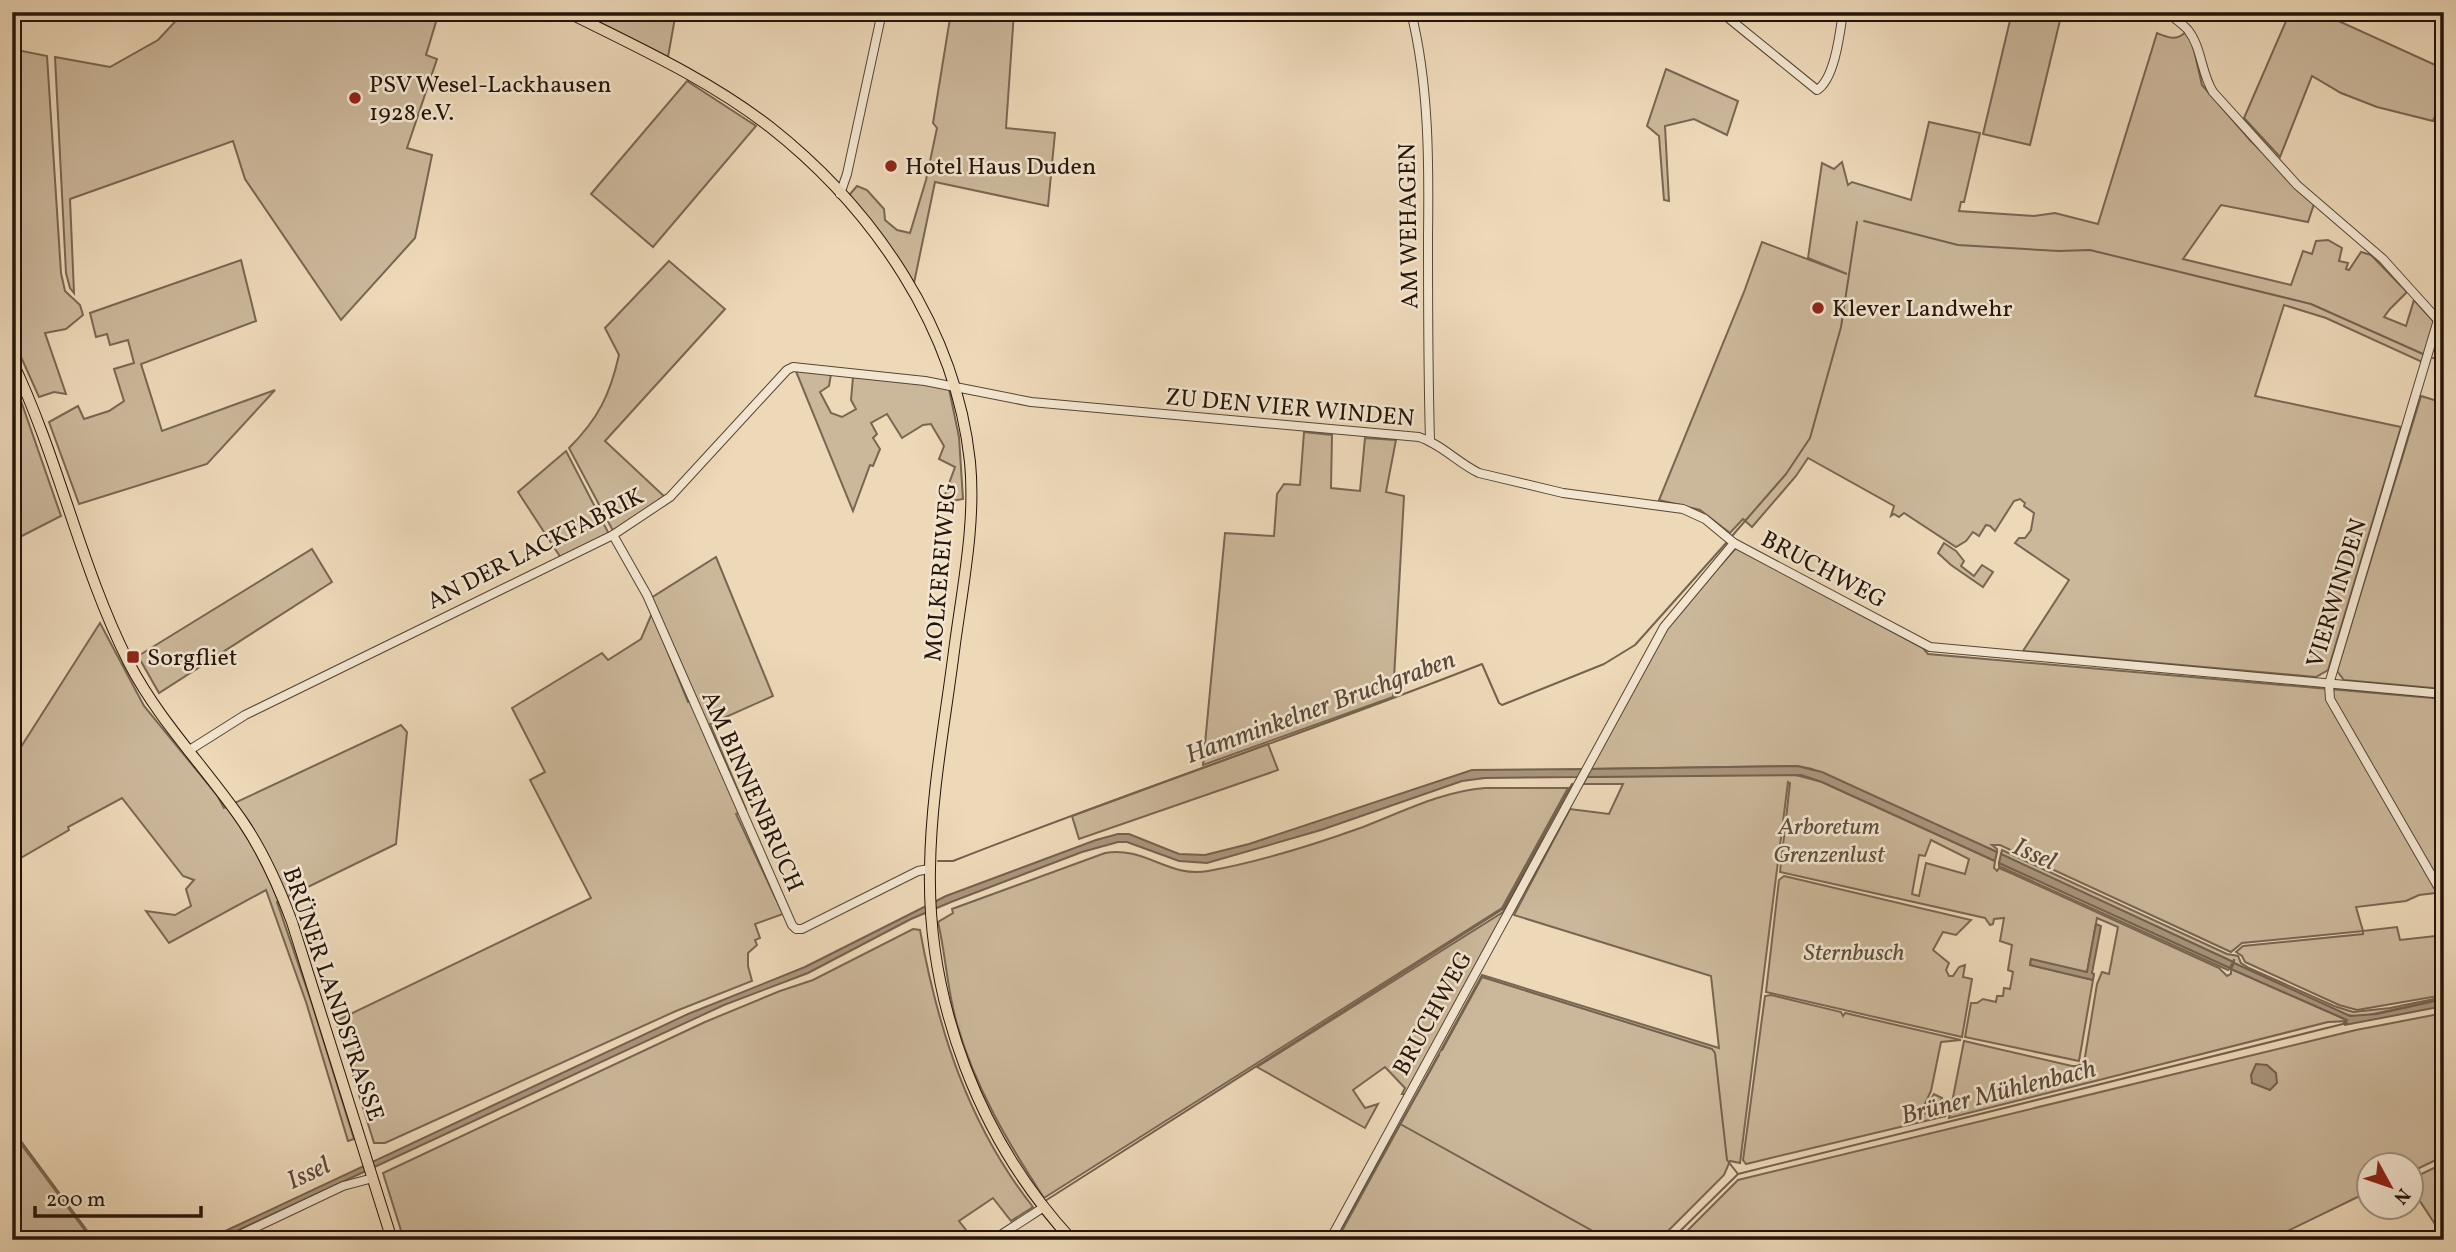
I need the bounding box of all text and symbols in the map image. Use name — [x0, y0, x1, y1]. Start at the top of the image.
place label: PSV Wesel-Lackhausen 1928 e.V. — [369, 69, 612, 131]
marker: PSV Wesel-Lackhausen 1928 e.V. — [347, 90, 363, 106]
street label: AM WEHAGEN — [1392, 143, 1428, 309]
place label: Hotel Haus Duden — [905, 151, 1096, 185]
marker: Hotel Haus Duden — [883, 158, 899, 174]
place label: Klever Landwehr — [1832, 293, 2013, 327]
marker: Klever Landwehr — [1810, 300, 1826, 316]
street label: ZU DEN VIER WINDEN — [1164, 381, 1416, 437]
street label: AN DER LACKFABRIK — [421, 480, 650, 619]
street label: MOLKEREIWEG — [917, 481, 967, 663]
street label: VIERWINDEN — [2299, 515, 2377, 672]
street label: BRUCHWEG — [1754, 524, 1892, 618]
place label: Sorgfliet — [147, 642, 237, 676]
water label: Hamminkelner Bruchgraben — [1181, 642, 1461, 773]
marker: Sorgfliet — [125, 649, 141, 665]
street label: AM BINNENBRUCH — [692, 686, 811, 898]
park label: Arboretum Grenzenlust — [1773, 811, 1886, 873]
water label: Issel — [2007, 829, 2062, 880]
street label: BRÜNER LANDSTRASSE — [273, 863, 392, 1126]
park label: Sternbusch — [1804, 937, 1904, 971]
street label: BRUCHWEG — [1386, 946, 1482, 1082]
water label: Brüner Mühlenbach — [1897, 1051, 2100, 1135]
water label: Issel — [281, 1148, 337, 1199]
north arrow — [2354, 1150, 2424, 1220]
scale bar — [35, 1175, 201, 1219]
text: N — [2387, 1182, 2416, 1209]
text: 200 m — [46, 1186, 106, 1215]

